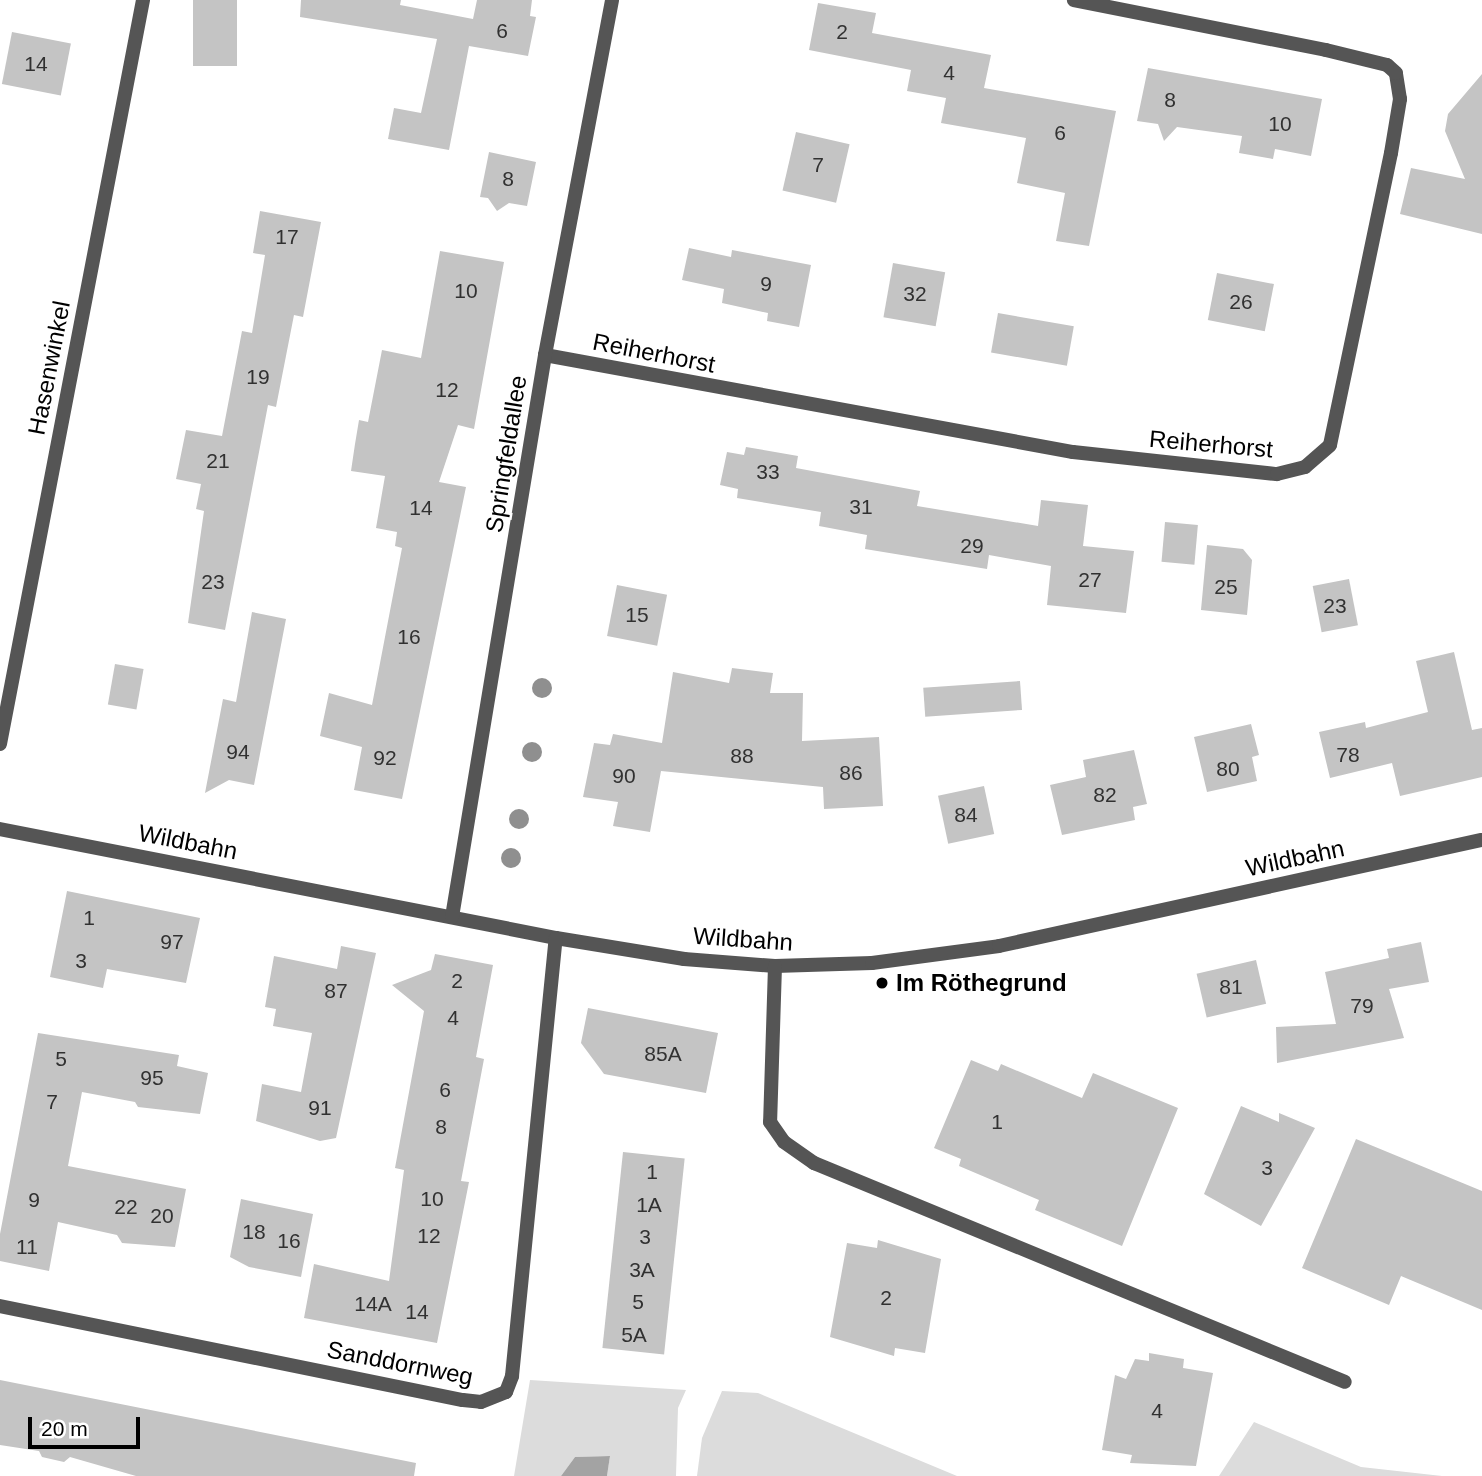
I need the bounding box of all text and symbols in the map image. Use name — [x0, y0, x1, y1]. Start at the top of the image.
house number: 6 — [496, 18, 508, 44]
house number: 2 — [836, 19, 848, 45]
house number: 14 — [24, 51, 48, 77]
house number: 4 — [943, 60, 955, 86]
house number: 8 — [1164, 87, 1176, 113]
house number: 10 — [1268, 111, 1292, 137]
house number: 6 — [1054, 120, 1066, 146]
house number: 7 — [812, 152, 824, 178]
house number: 8 — [502, 166, 514, 192]
house number: 17 — [275, 224, 299, 250]
house number: 9 — [760, 271, 772, 297]
house number: 10 — [454, 278, 478, 304]
house number: 32 — [903, 281, 927, 307]
house number: 26 — [1229, 289, 1253, 315]
street label: Hasenwinkel — [22, 298, 76, 438]
street label: Reiherhorst — [590, 327, 718, 379]
house number: 19 — [246, 364, 270, 390]
street label: Springfeldallee — [479, 373, 533, 535]
house number: 12 — [435, 377, 459, 403]
street label: Reiherhorst — [1148, 424, 1274, 464]
house number: 21 — [206, 448, 230, 474]
house number: 33 — [756, 459, 780, 485]
house number: 31 — [849, 494, 873, 520]
house number: 14 — [409, 495, 433, 521]
house number: 29 — [960, 533, 984, 559]
house number: 27 — [1078, 567, 1102, 593]
house number: 23 — [201, 569, 225, 595]
house number: 25 — [1214, 574, 1238, 600]
house number: 23 — [1323, 593, 1347, 619]
house number: 15 — [625, 602, 649, 628]
house number: 16 — [397, 624, 421, 650]
house number: 94 — [226, 739, 250, 765]
house number: 78 — [1336, 742, 1360, 768]
house number: 88 — [730, 743, 754, 769]
house number: 92 — [373, 745, 397, 771]
house number: 80 — [1216, 756, 1240, 782]
house number: 86 — [839, 760, 863, 786]
house number: 90 — [612, 763, 636, 789]
house number: 82 — [1093, 782, 1117, 808]
house number: 84 — [954, 802, 978, 828]
street label: Wildbahn — [136, 818, 240, 866]
street label: Wildbahn — [1243, 834, 1347, 882]
house number: 1 — [83, 905, 95, 931]
street label: Wildbahn — [692, 921, 794, 957]
house number: 97 — [160, 929, 184, 955]
house number: 3 — [75, 948, 87, 974]
house number: 2 — [451, 968, 463, 994]
place label: Im Röthegrund — [896, 969, 1067, 997]
house number: 81 — [1219, 974, 1243, 1000]
marker: Im Röthegrund — [874, 975, 890, 991]
house number: 87 — [324, 978, 348, 1004]
house number: 79 — [1350, 993, 1374, 1019]
house number: 4 — [447, 1005, 459, 1031]
house number: 85A — [644, 1041, 682, 1067]
house number: 5 — [55, 1046, 67, 1072]
house number: 95 — [140, 1065, 164, 1091]
house number: 6 — [439, 1077, 451, 1103]
house number: 7 — [46, 1089, 58, 1115]
house number: 91 — [308, 1095, 332, 1121]
house number: 1 — [991, 1109, 1003, 1135]
house number: 8 — [435, 1114, 447, 1140]
house number: 3 — [1261, 1155, 1273, 1181]
house number: 1 — [646, 1159, 658, 1185]
house number: 10 — [420, 1186, 444, 1212]
house number: 9 — [28, 1187, 40, 1213]
house number: 1A — [636, 1192, 662, 1218]
house number: 22 — [114, 1194, 138, 1220]
house number: 20 — [150, 1203, 174, 1229]
house number: 18 — [242, 1219, 266, 1245]
house number: 12 — [417, 1223, 441, 1249]
house number: 3 — [639, 1224, 651, 1250]
house number: 16 — [277, 1228, 301, 1254]
house number: 11 — [16, 1234, 38, 1260]
house number: 3A — [629, 1257, 655, 1283]
house number: 2 — [880, 1285, 892, 1311]
house number: 5 — [632, 1289, 644, 1315]
house number: 14A — [354, 1291, 392, 1317]
house number: 14 — [405, 1299, 429, 1325]
house number: 5A — [621, 1322, 647, 1348]
street label: Sanddornweg — [325, 1335, 475, 1391]
house number: 4 — [1151, 1398, 1163, 1424]
scale bar — [32, 1402, 144, 1446]
text: 20 m — [41, 1417, 88, 1440]

